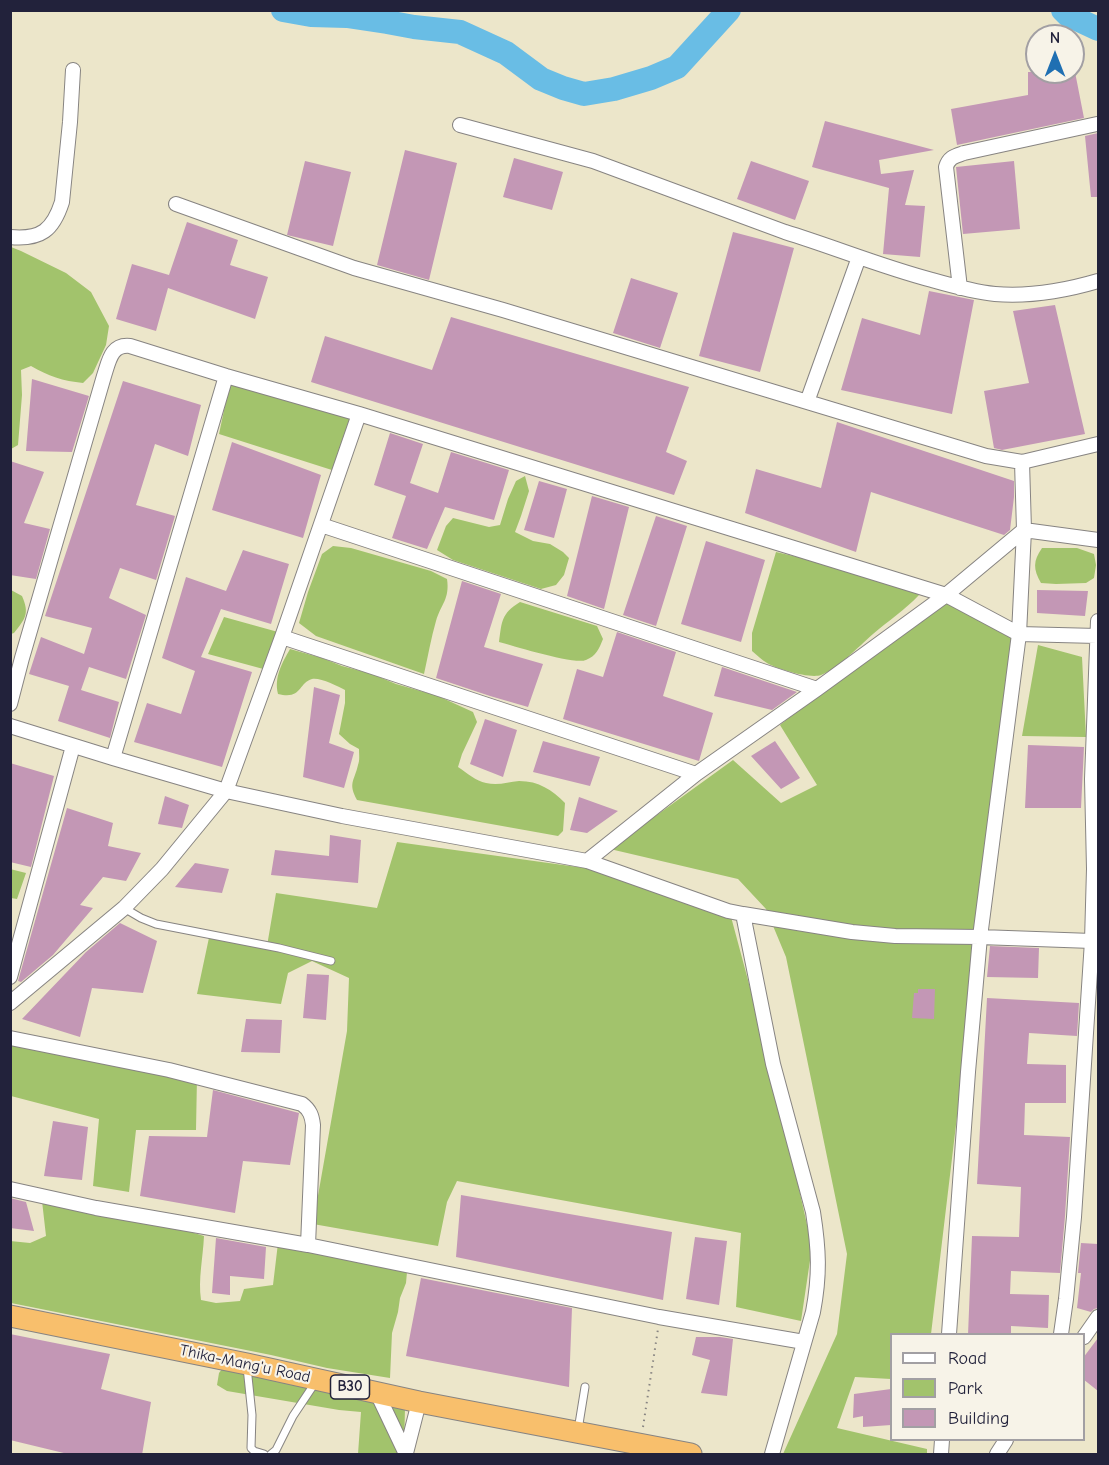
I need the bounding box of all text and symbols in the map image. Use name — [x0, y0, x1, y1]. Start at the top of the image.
north arrow — [1025, 24, 1085, 84]
text: N — [1050, 29, 1060, 47]
legend — [890, 1333, 1085, 1441]
street label: Thika-Mang'u Road — [178, 1341, 312, 1387]
text: Road — [948, 1348, 987, 1369]
road number: B30 — [330, 1375, 370, 1399]
text: Park — [948, 1378, 982, 1399]
text: Building — [948, 1408, 1010, 1429]

